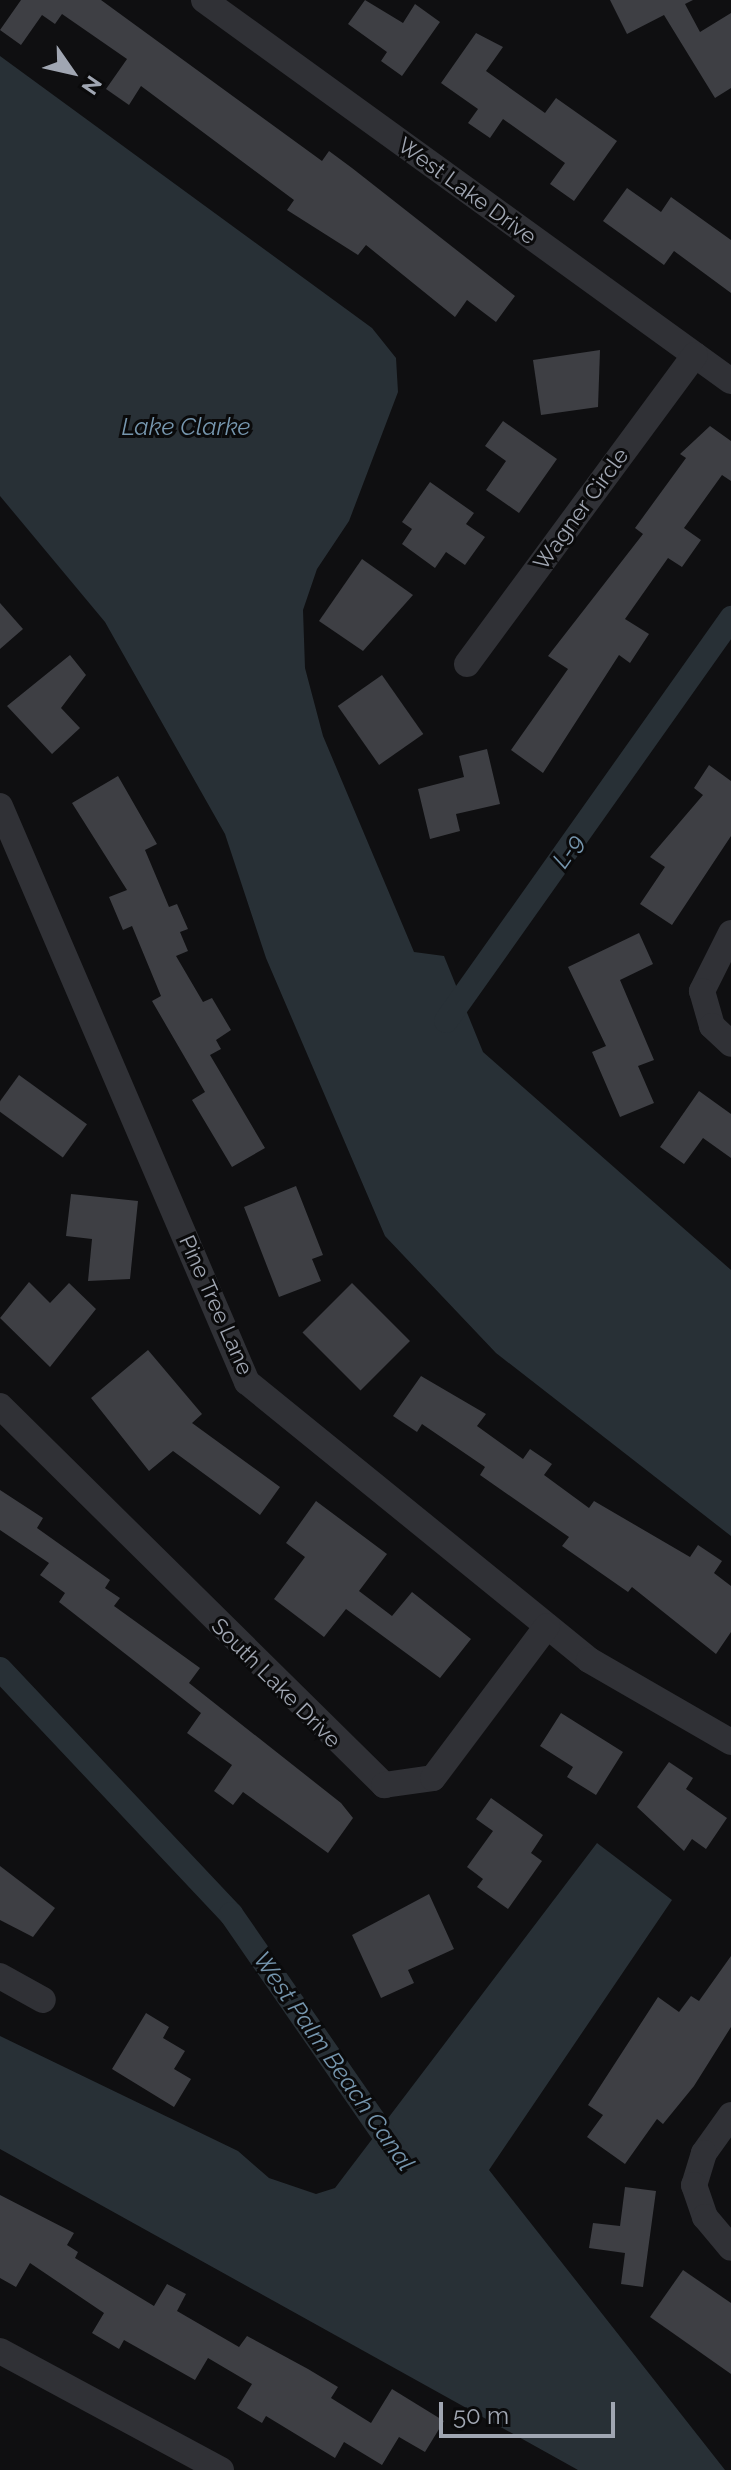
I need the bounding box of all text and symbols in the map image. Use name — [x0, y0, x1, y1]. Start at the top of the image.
north arrow — [32, 32, 112, 112]
text: N — [76, 71, 107, 100]
street label: West Lake Drive — [393, 132, 541, 250]
water label: Lake Clarke — [122, 413, 250, 441]
street label: Wagner Circle — [528, 443, 634, 575]
water label: L-9 — [546, 828, 590, 874]
street label: Pine Tree Lane — [173, 1231, 259, 1379]
street label: South Lake Drive — [206, 1613, 346, 1753]
water label: West Palm Beach Canal — [247, 1946, 421, 2176]
scale bar — [443, 2386, 619, 2436]
text: 50 m — [453, 2401, 509, 2430]

